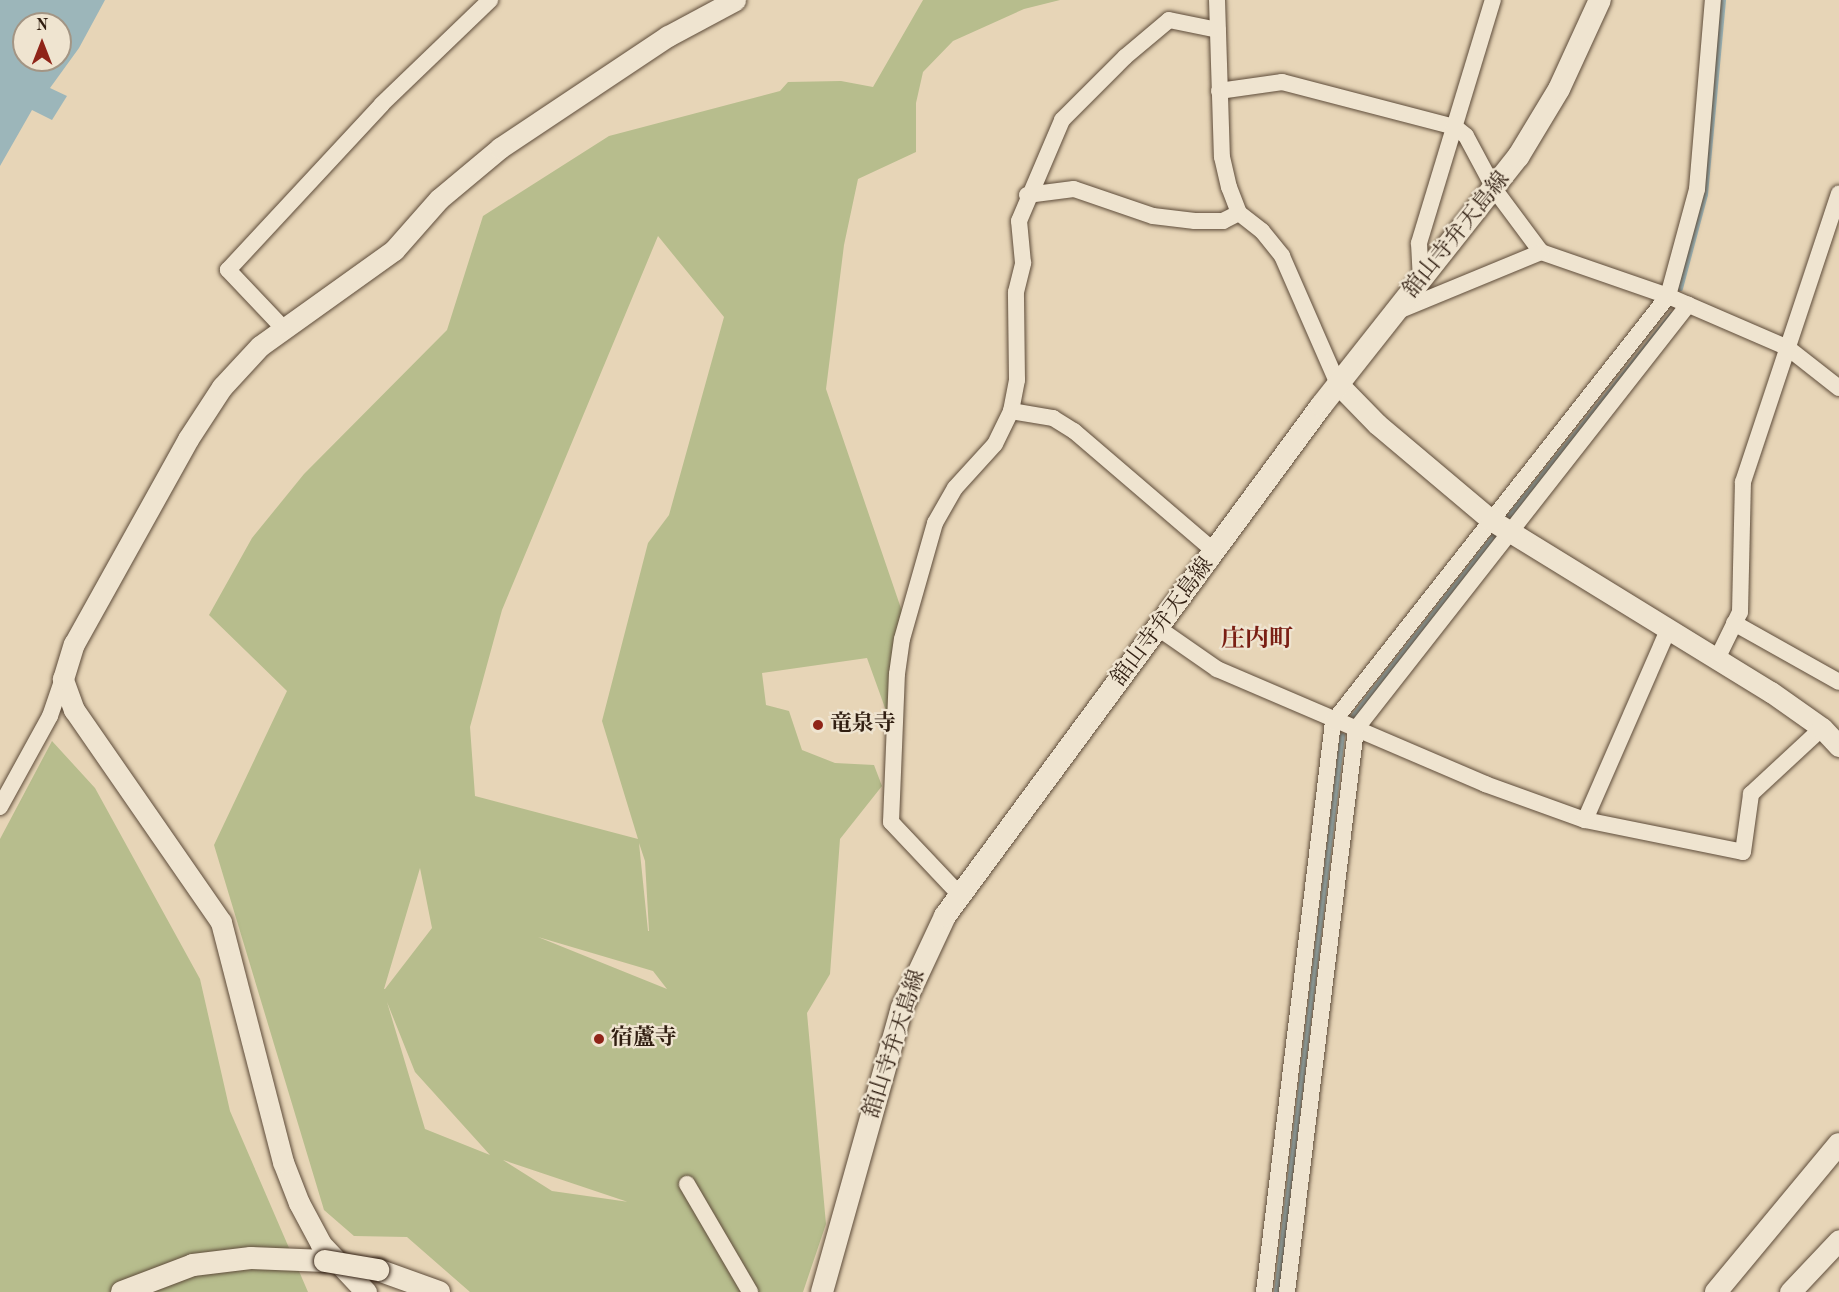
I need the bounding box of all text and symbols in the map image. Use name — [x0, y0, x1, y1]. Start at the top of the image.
north arrow — [12, 12, 72, 72]
text: N — [36, 18, 48, 34]
street label: 舘山寺弁天島線 — [1398, 167, 1516, 303]
street label: 舘山寺弁天島線 — [1106, 553, 1220, 691]
district label: 庄内町 — [1221, 627, 1293, 655]
place label: 竜泉寺 — [830, 712, 896, 738]
marker: 竜泉寺 — [811, 718, 825, 732]
street label: 舘山寺弁天島線 — [859, 967, 931, 1121]
place label: 宿蘆寺 — [611, 1026, 677, 1052]
marker: 宿蘆寺 — [592, 1032, 606, 1046]

